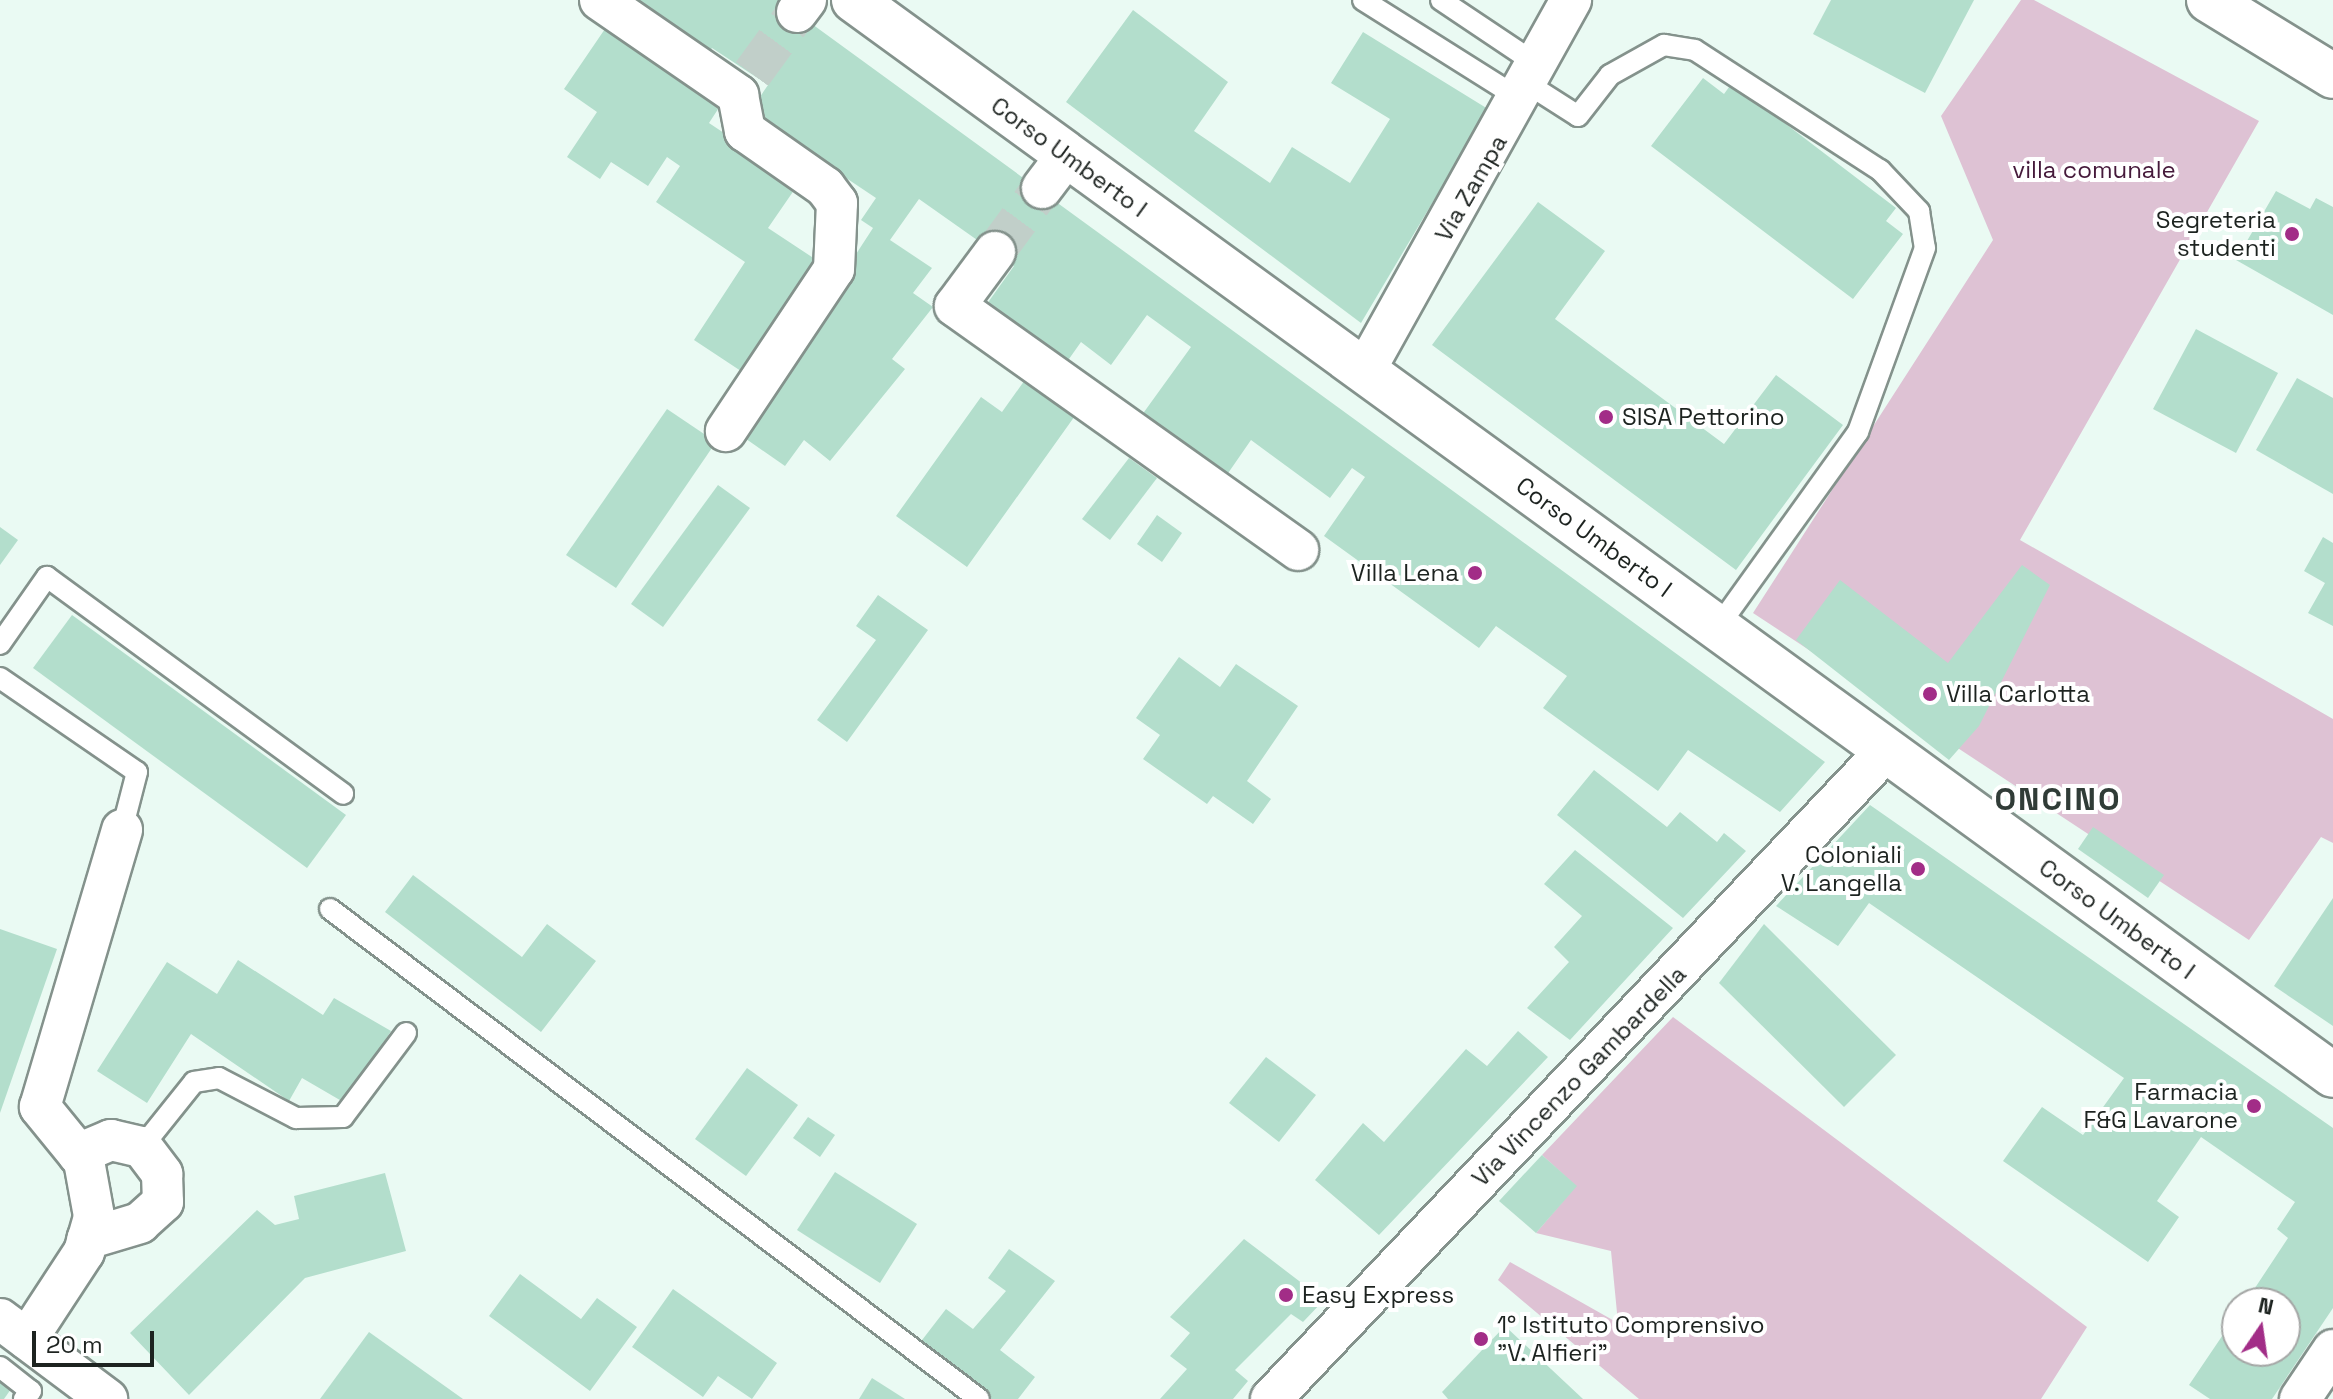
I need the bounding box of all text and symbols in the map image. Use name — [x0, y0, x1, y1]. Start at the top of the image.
street label: Corso Umberto I — [985, 91, 1153, 223]
street label: Via Zampa — [1429, 130, 1513, 246]
park label: villa comunale — [2012, 156, 2176, 184]
place label: Segreteria studenti — [2156, 206, 2276, 262]
marker: Segreteria studenti — [2283, 225, 2301, 243]
place label: SISA Pettorino — [1622, 403, 1785, 431]
marker: SISA Pettorino — [1597, 408, 1615, 426]
street label: Corso Umberto I — [1510, 471, 1678, 603]
place label: Villa Lena — [1351, 559, 1459, 587]
marker: Villa Lena — [1466, 564, 1484, 582]
place label: Villa Carlotta — [1946, 680, 2090, 708]
marker: Villa Carlotta — [1921, 685, 1939, 703]
district label: ONCINO — [1994, 780, 2122, 818]
place label: Coloniali V. Langella — [1780, 841, 1902, 897]
street label: Corso Umberto I — [2033, 853, 2201, 985]
marker: Coloniali V. Langella — [1909, 860, 1927, 878]
street label: Via Vincenzo Gambardella — [1466, 960, 1692, 1192]
place label: Farmacia F&G Lavarone — [2084, 1078, 2238, 1134]
marker: Farmacia F&G Lavarone — [2245, 1097, 2263, 1115]
place label: Easy Express — [1302, 1281, 1454, 1309]
marker: Easy Express — [1277, 1286, 1295, 1304]
north arrow — [2221, 1287, 2301, 1367]
text: N — [2256, 1290, 2276, 1321]
place label: 1° Istituto Comprensivo "V. Alfieri" — [1497, 1311, 1765, 1367]
scale bar — [36, 1315, 158, 1365]
text: 20 m — [46, 1329, 103, 1360]
marker: 1° Istituto Comprensivo "V. Alfieri" — [1472, 1330, 1490, 1348]

